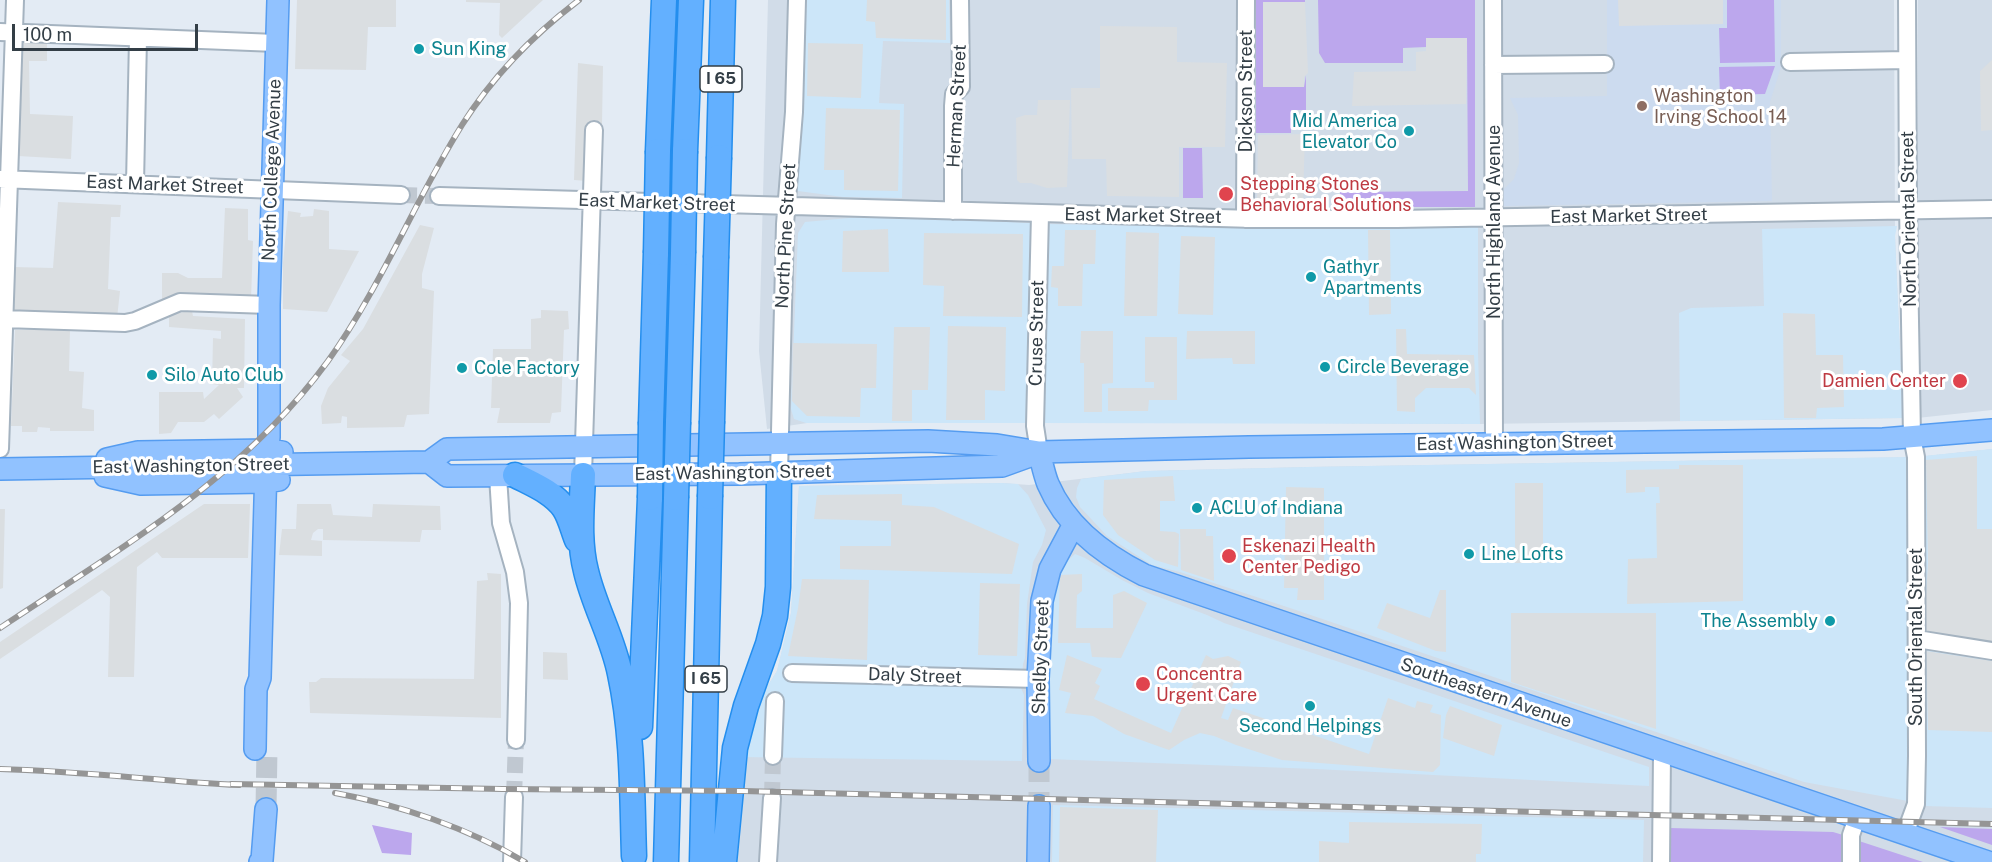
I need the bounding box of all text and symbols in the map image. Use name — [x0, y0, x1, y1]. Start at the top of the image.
scale bar — [15, 12, 201, 50]
text: 100 m — [23, 24, 72, 45]
street label: Dickson Street — [1235, 29, 1257, 153]
place label: Sun King — [431, 38, 507, 60]
marker: Sun King — [412, 42, 426, 56]
street label: Herman Street — [943, 44, 971, 168]
road number: I 65 — [700, 66, 742, 92]
street label: North College Avenue — [258, 79, 286, 261]
place label: Washington Irving School 14 — [1654, 85, 1787, 128]
marker: Washington Irving School 14 — [1635, 99, 1649, 113]
place label: Mid America Elevator Co — [1292, 110, 1397, 152]
marker: Mid America Elevator Co — [1402, 124, 1416, 138]
street label: North Highland Avenue — [1483, 125, 1505, 319]
street label: North Oriental Street — [1897, 131, 1921, 307]
street label: North Pine Street — [771, 163, 801, 309]
street label: East Market Street — [86, 171, 244, 199]
place label: Stepping Stones Behavioral Solutions — [1240, 173, 1411, 216]
marker: Stepping Stones Behavioral Solutions — [1217, 185, 1235, 203]
street label: East Market Street — [578, 189, 736, 217]
street label: East Market Street — [1064, 204, 1222, 228]
street label: East Market Street — [1550, 204, 1708, 228]
place label: Gathyr Apartments — [1323, 256, 1422, 298]
marker: Gathyr Apartments — [1304, 270, 1318, 284]
street label: Cruse Street — [1025, 280, 1049, 386]
place label: Circle Beverage — [1337, 356, 1469, 378]
place label: Cole Factory — [474, 357, 580, 379]
marker: Circle Beverage — [1318, 360, 1332, 374]
marker: Cole Factory — [455, 361, 469, 375]
place label: Silo Auto Club — [164, 364, 283, 386]
marker: Silo Auto Club — [145, 368, 159, 382]
place label: Damien Center — [1822, 370, 1946, 392]
marker: Damien Center — [1951, 372, 1969, 390]
street label: East Washington Street — [1416, 430, 1614, 456]
street label: East Washington Street — [92, 453, 290, 479]
street label: East Washington Street — [634, 460, 832, 486]
place label: ACLU of Indiana — [1209, 497, 1343, 519]
marker: ACLU of Indiana — [1190, 501, 1204, 515]
place label: Eskenazi Health Center Pedigo — [1242, 535, 1376, 578]
place label: Line Lofts — [1481, 543, 1563, 565]
marker: Eskenazi Health Center Pedigo — [1220, 547, 1238, 565]
marker: Line Lofts — [1462, 547, 1476, 561]
street label: South Oriental Street — [1905, 548, 1927, 726]
street label: Shelby Street — [1028, 599, 1054, 715]
place label: The Assembly — [1700, 610, 1818, 632]
marker: The Assembly — [1823, 614, 1837, 628]
street label: Southeastern Avenue — [1398, 654, 1574, 732]
place label: Concentra Urgent Care — [1156, 663, 1257, 706]
street label: Daly Street — [868, 664, 962, 688]
road number: I 65 — [685, 666, 727, 692]
marker: Concentra Urgent Care — [1134, 675, 1152, 693]
marker: Second Helpings — [1303, 699, 1317, 713]
place label: Second Helpings — [1239, 715, 1381, 737]

